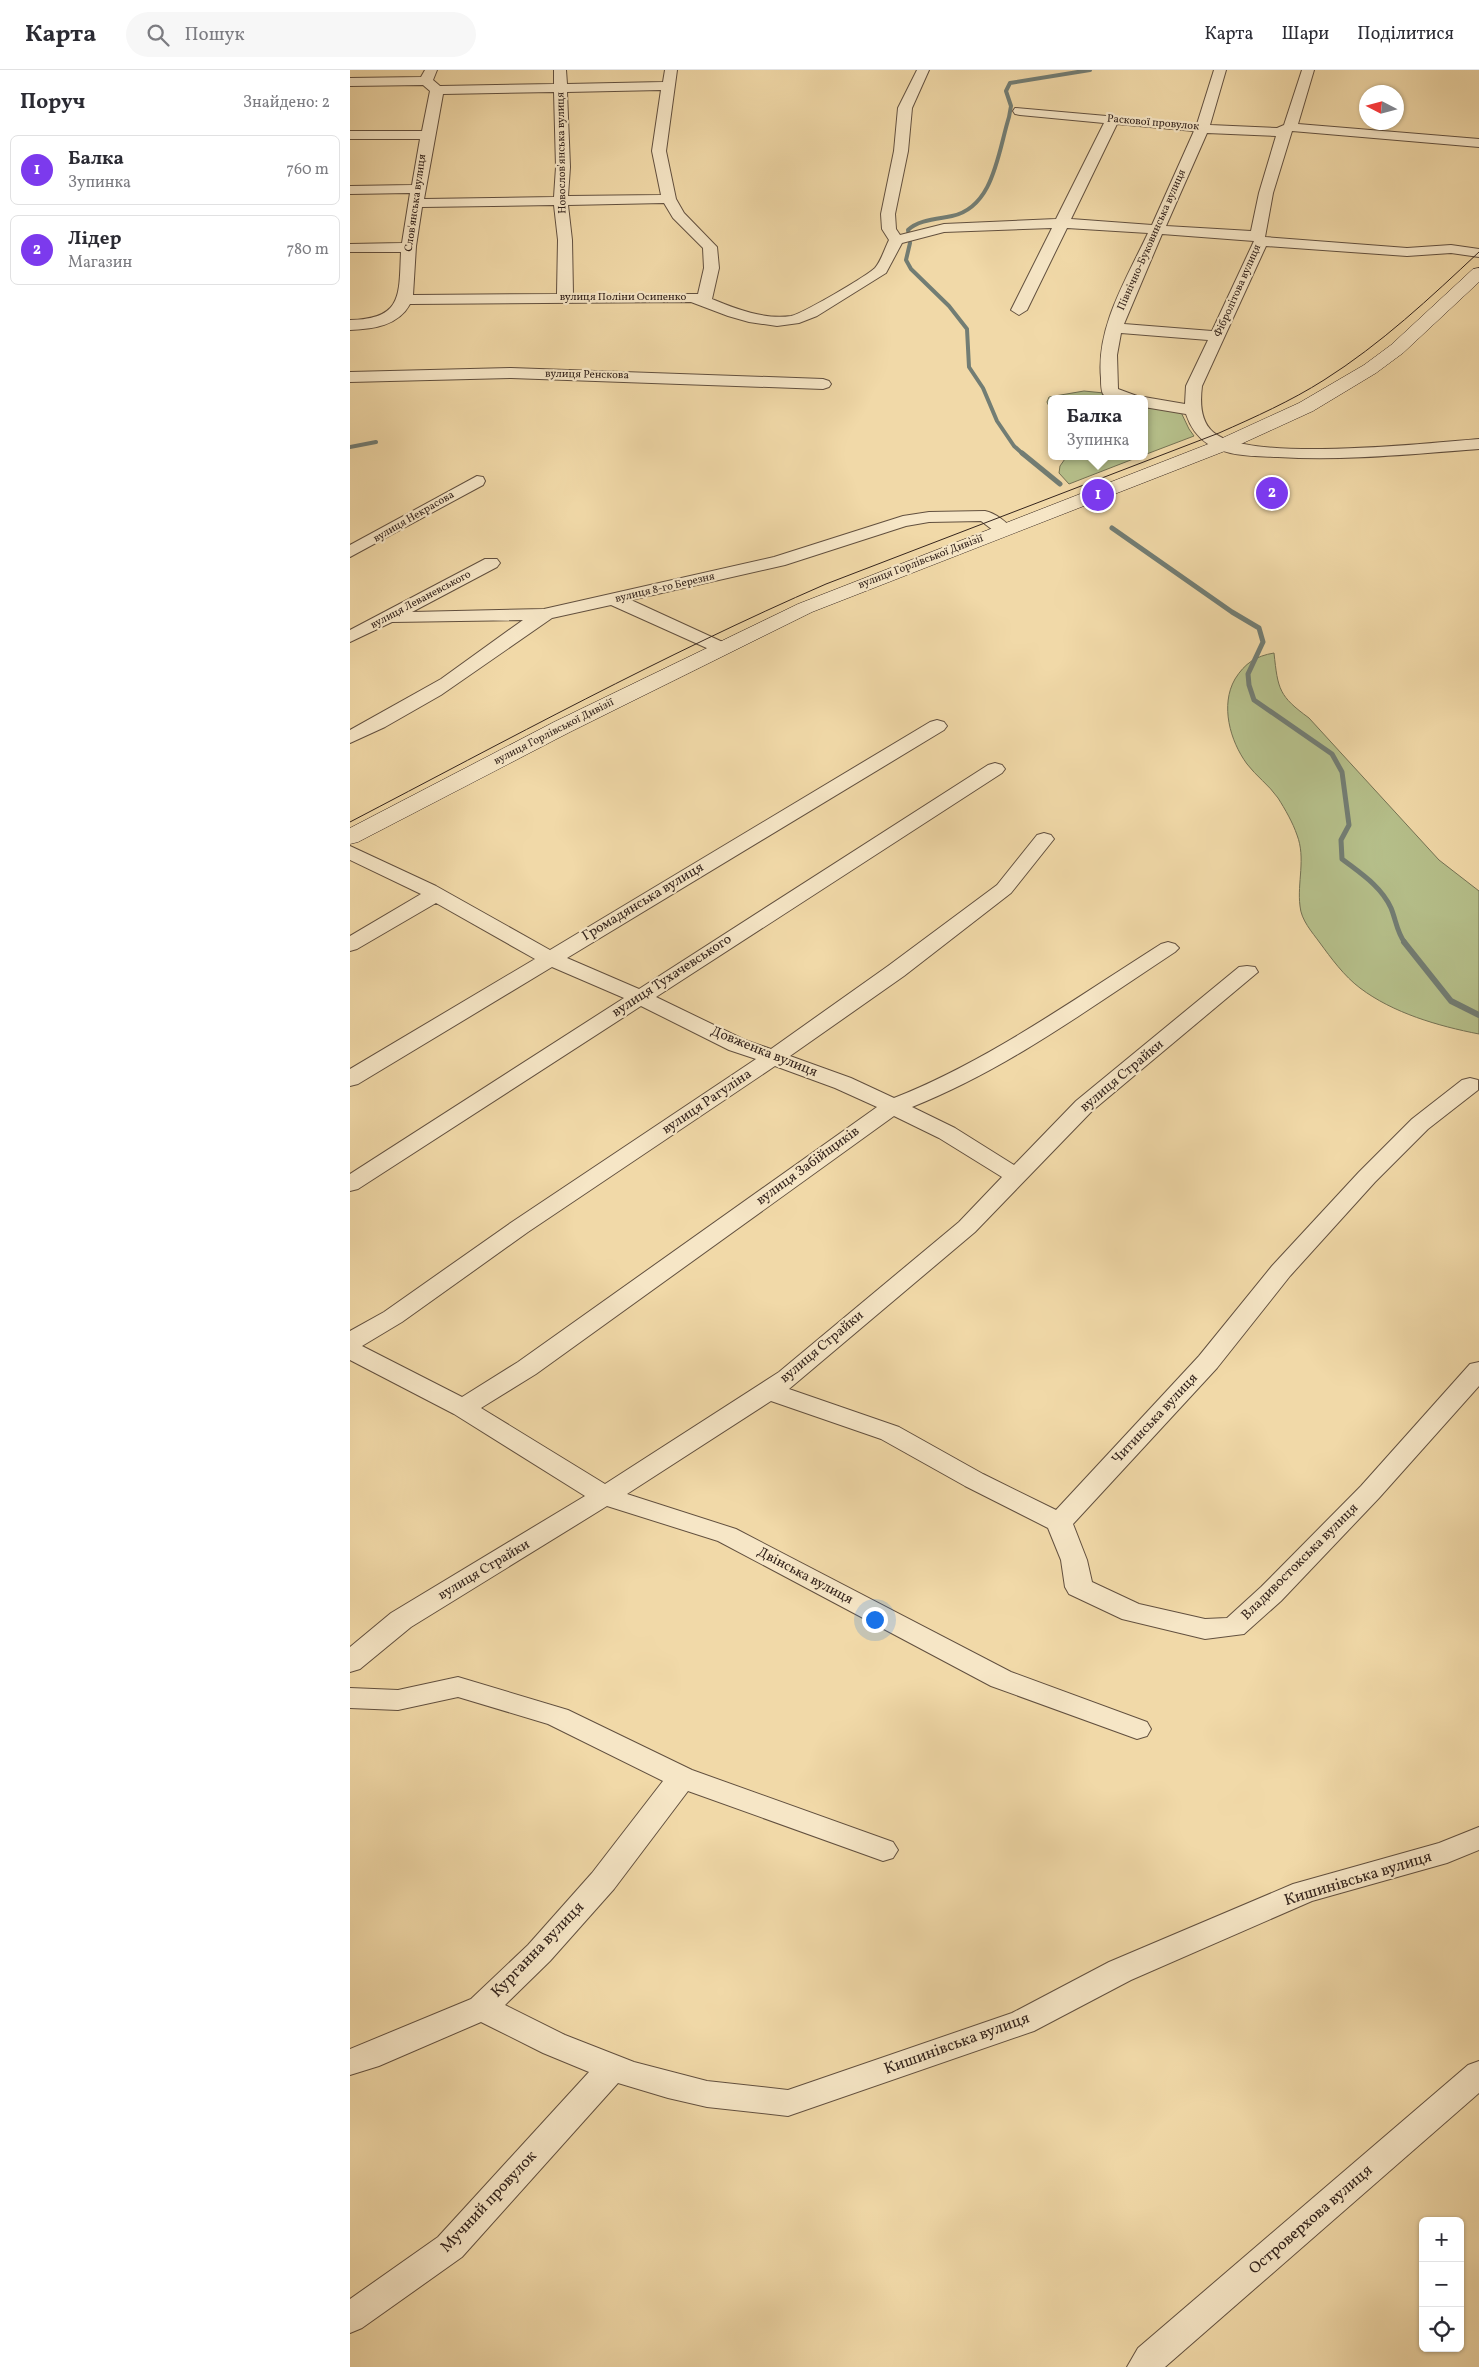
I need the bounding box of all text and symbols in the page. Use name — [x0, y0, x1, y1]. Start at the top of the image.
search box — [126, 12, 476, 57]
text: Карта — [25, 18, 96, 52]
icon: search — [144, 21, 172, 49]
text: Пошук — [184, 22, 245, 48]
text: Карта — [1205, 22, 1253, 47]
text: Шари — [1281, 22, 1329, 47]
text: Поділитися — [1357, 22, 1454, 47]
north arrow — [1359, 85, 1404, 130]
text: Поруч — [20, 88, 85, 117]
text: Знайдено: 2 — [243, 92, 330, 114]
street label: Новослов'янська вулиця — [553, 92, 571, 214]
street label: Раскової провулок — [1106, 112, 1200, 135]
text: Балка — [68, 146, 124, 172]
street label: Слов'янська вулиця — [402, 153, 430, 253]
text: 1 — [34, 159, 40, 181]
text: 760 m — [286, 159, 329, 181]
street label: Північно-Буковинська вулиця — [1114, 167, 1190, 313]
text: Зупинка — [68, 172, 131, 194]
text: Лідер — [68, 226, 122, 252]
text: 2 — [33, 239, 41, 261]
text: 780 m — [287, 239, 329, 261]
street label: Фібролітова вулиця — [1211, 242, 1265, 340]
text: Магазин — [68, 252, 132, 274]
street label: вулиця Поліни Осипенко — [560, 290, 686, 305]
street label: вулиця Ренскова — [545, 367, 630, 383]
popup — [1048, 395, 1148, 460]
text: Балка — [1066, 404, 1122, 430]
text: Зупинка — [1066, 430, 1130, 452]
pin: 2 — [1256, 474, 1288, 512]
pin: 1 — [1082, 476, 1114, 514]
street label: вулиця Некрасова — [371, 487, 458, 546]
street label: вулиця Горлівської Дивізії — [856, 531, 986, 593]
street label: вулиця Леваневського — [368, 567, 474, 633]
street label: вулиця 8-го Березня — [614, 569, 717, 607]
street label: вулиця Горлівської Дивізії — [491, 695, 617, 769]
street label: Громадянська вулиця — [579, 858, 707, 946]
street label: вулиця Тухачевського — [608, 930, 736, 1022]
street label: Довженка вулиця — [708, 1022, 820, 1082]
street label: вулиця Страйки — [1076, 1035, 1168, 1117]
street label: вулиця Рагуліна — [658, 1065, 756, 1139]
street label: вулиця Забійщиків — [753, 1122, 863, 1210]
street label: вулиця Страйки — [776, 1306, 868, 1388]
street label: Читинська вулиця — [1108, 1369, 1202, 1469]
street label: Владивостокська вулиця — [1237, 1499, 1363, 1625]
street label: вулиця Страйки — [435, 1535, 534, 1605]
street label: Двінська вулиця — [754, 1543, 856, 1609]
your location — [862, 1607, 888, 1633]
street label: Кишинівська вулиця — [1281, 1846, 1435, 1912]
street label: Курганна вулиця — [486, 1897, 590, 2003]
street label: Кишинівська вулиця — [881, 2007, 1033, 2081]
street label: Мучний провулок — [436, 2146, 542, 2258]
street label: Островерхова вулиця — [1244, 2160, 1378, 2280]
map controls — [1419, 2217, 1464, 2352]
button: + — [1419, 2217, 1464, 2262]
button: − — [1419, 2262, 1464, 2307]
button: locate — [1419, 2307, 1464, 2352]

